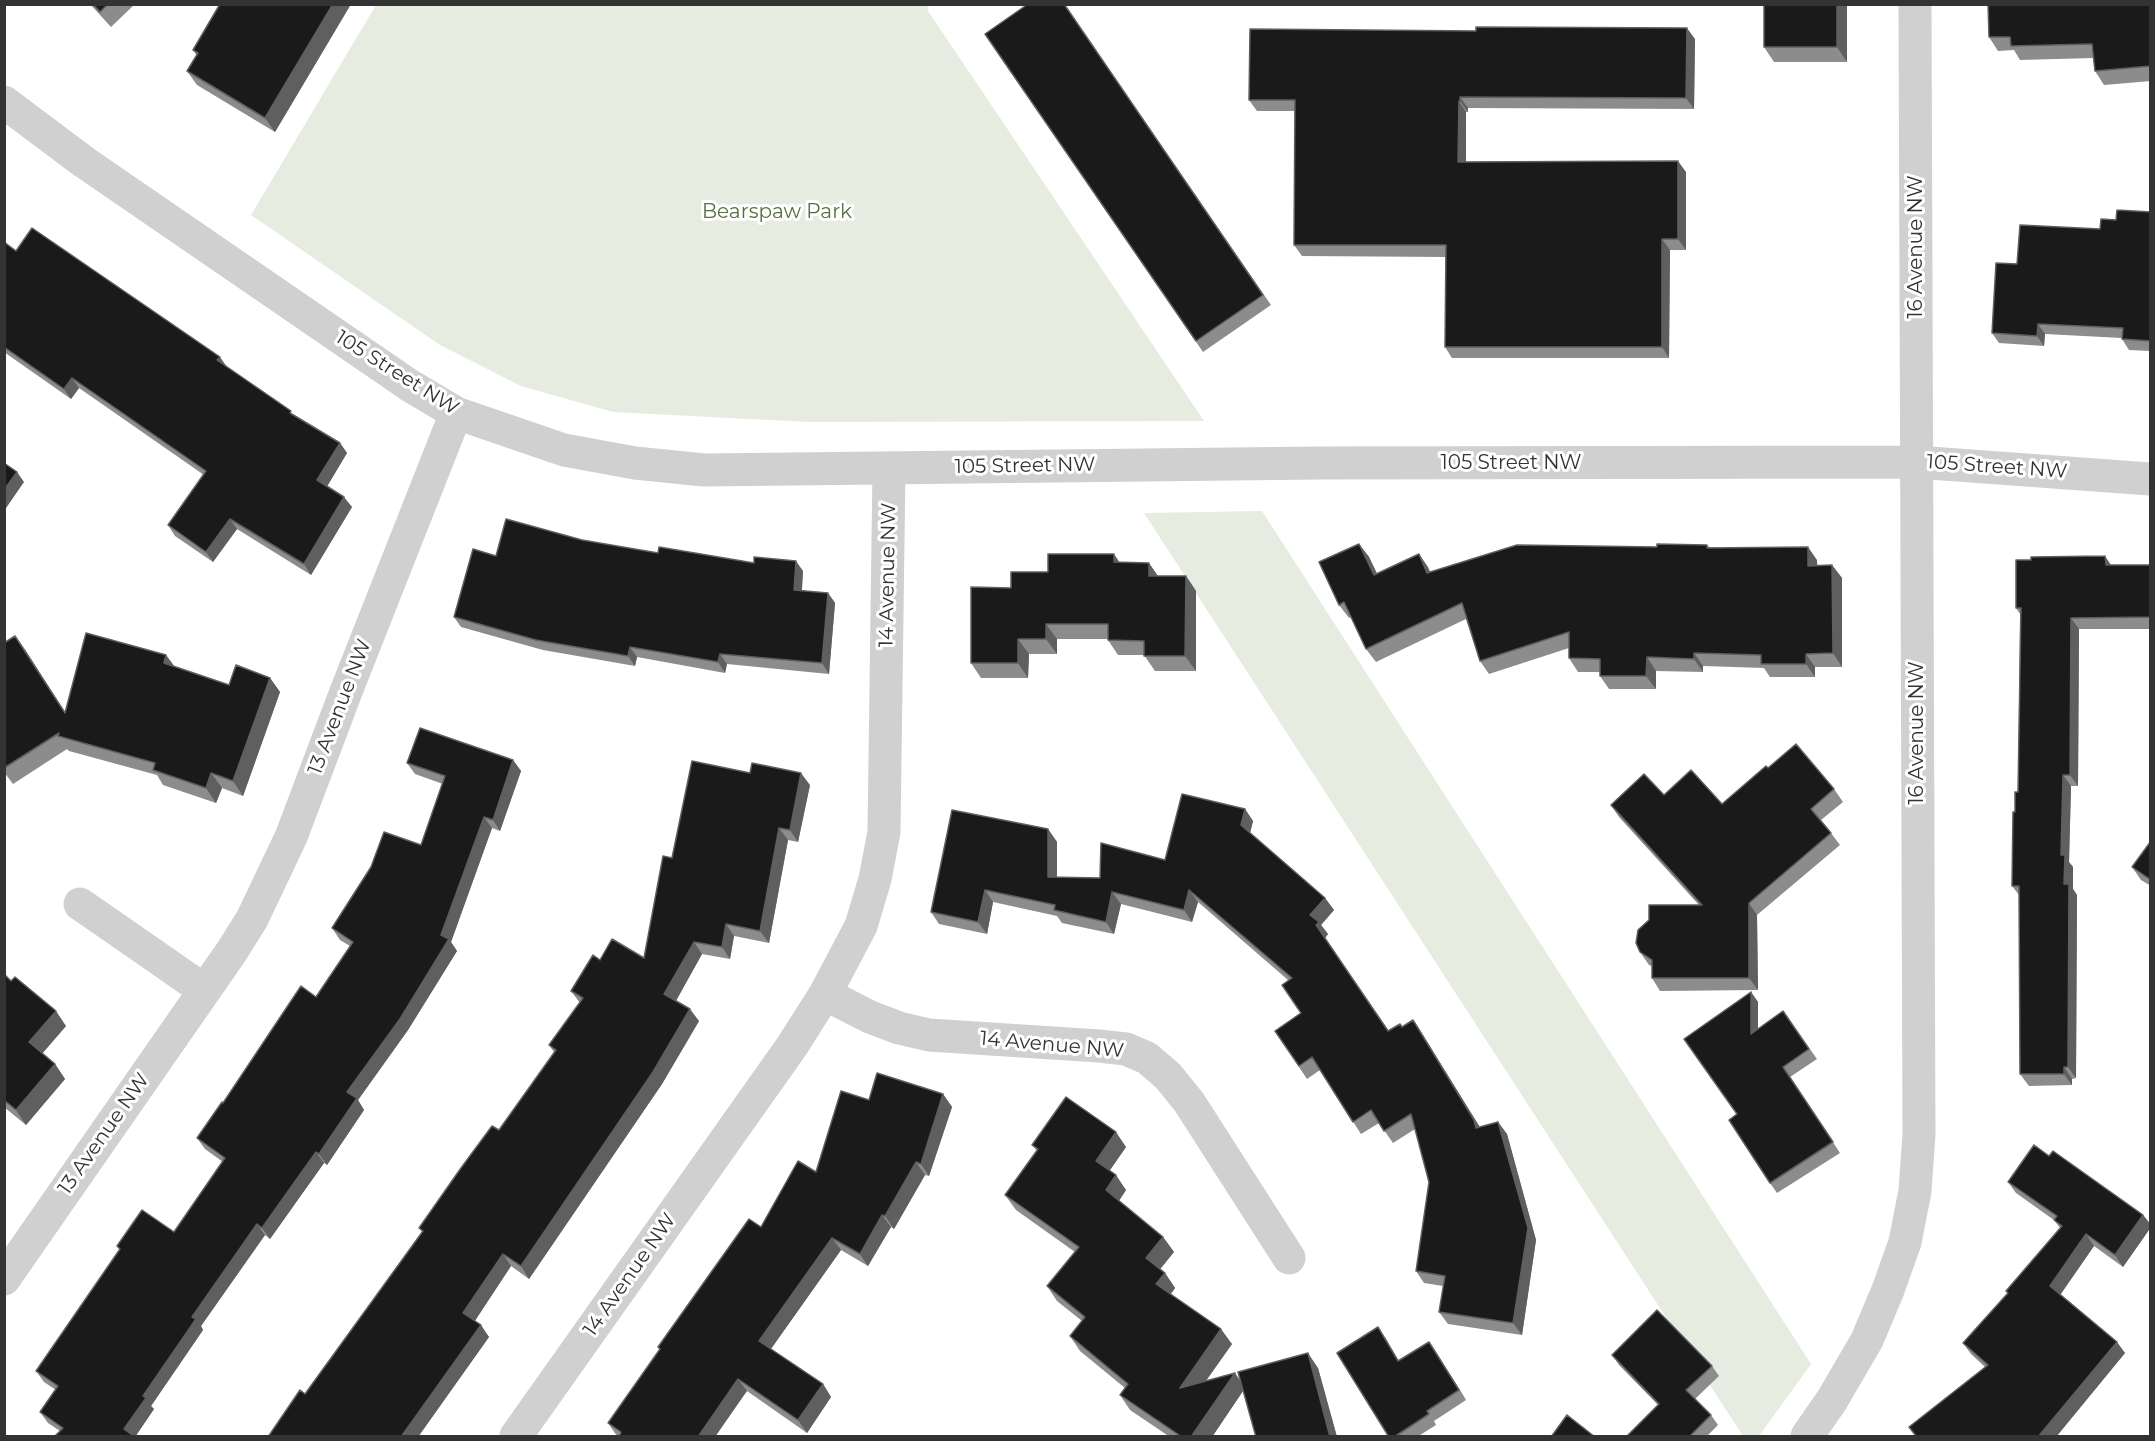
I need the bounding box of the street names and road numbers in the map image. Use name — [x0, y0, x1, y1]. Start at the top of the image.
street label: 16 Avenue NW — [1904, 175, 1928, 319]
street label: 105 Street NW — [331, 325, 463, 421]
street label: 105 Street NW — [1926, 450, 2068, 484]
street label: 105 Street NW — [1441, 451, 1581, 475]
street label: 105 Street NW — [954, 453, 1096, 479]
street label: 14 Avenue NW — [875, 503, 901, 647]
street label: 13 Avenue NW — [303, 636, 377, 778]
street label: 16 Avenue NW — [1905, 661, 1929, 805]
street label: 14 Avenue NW — [979, 1027, 1125, 1063]
street label: 13 Avenue NW — [53, 1069, 155, 1199]
street label: 14 Avenue NW — [579, 1209, 681, 1341]

